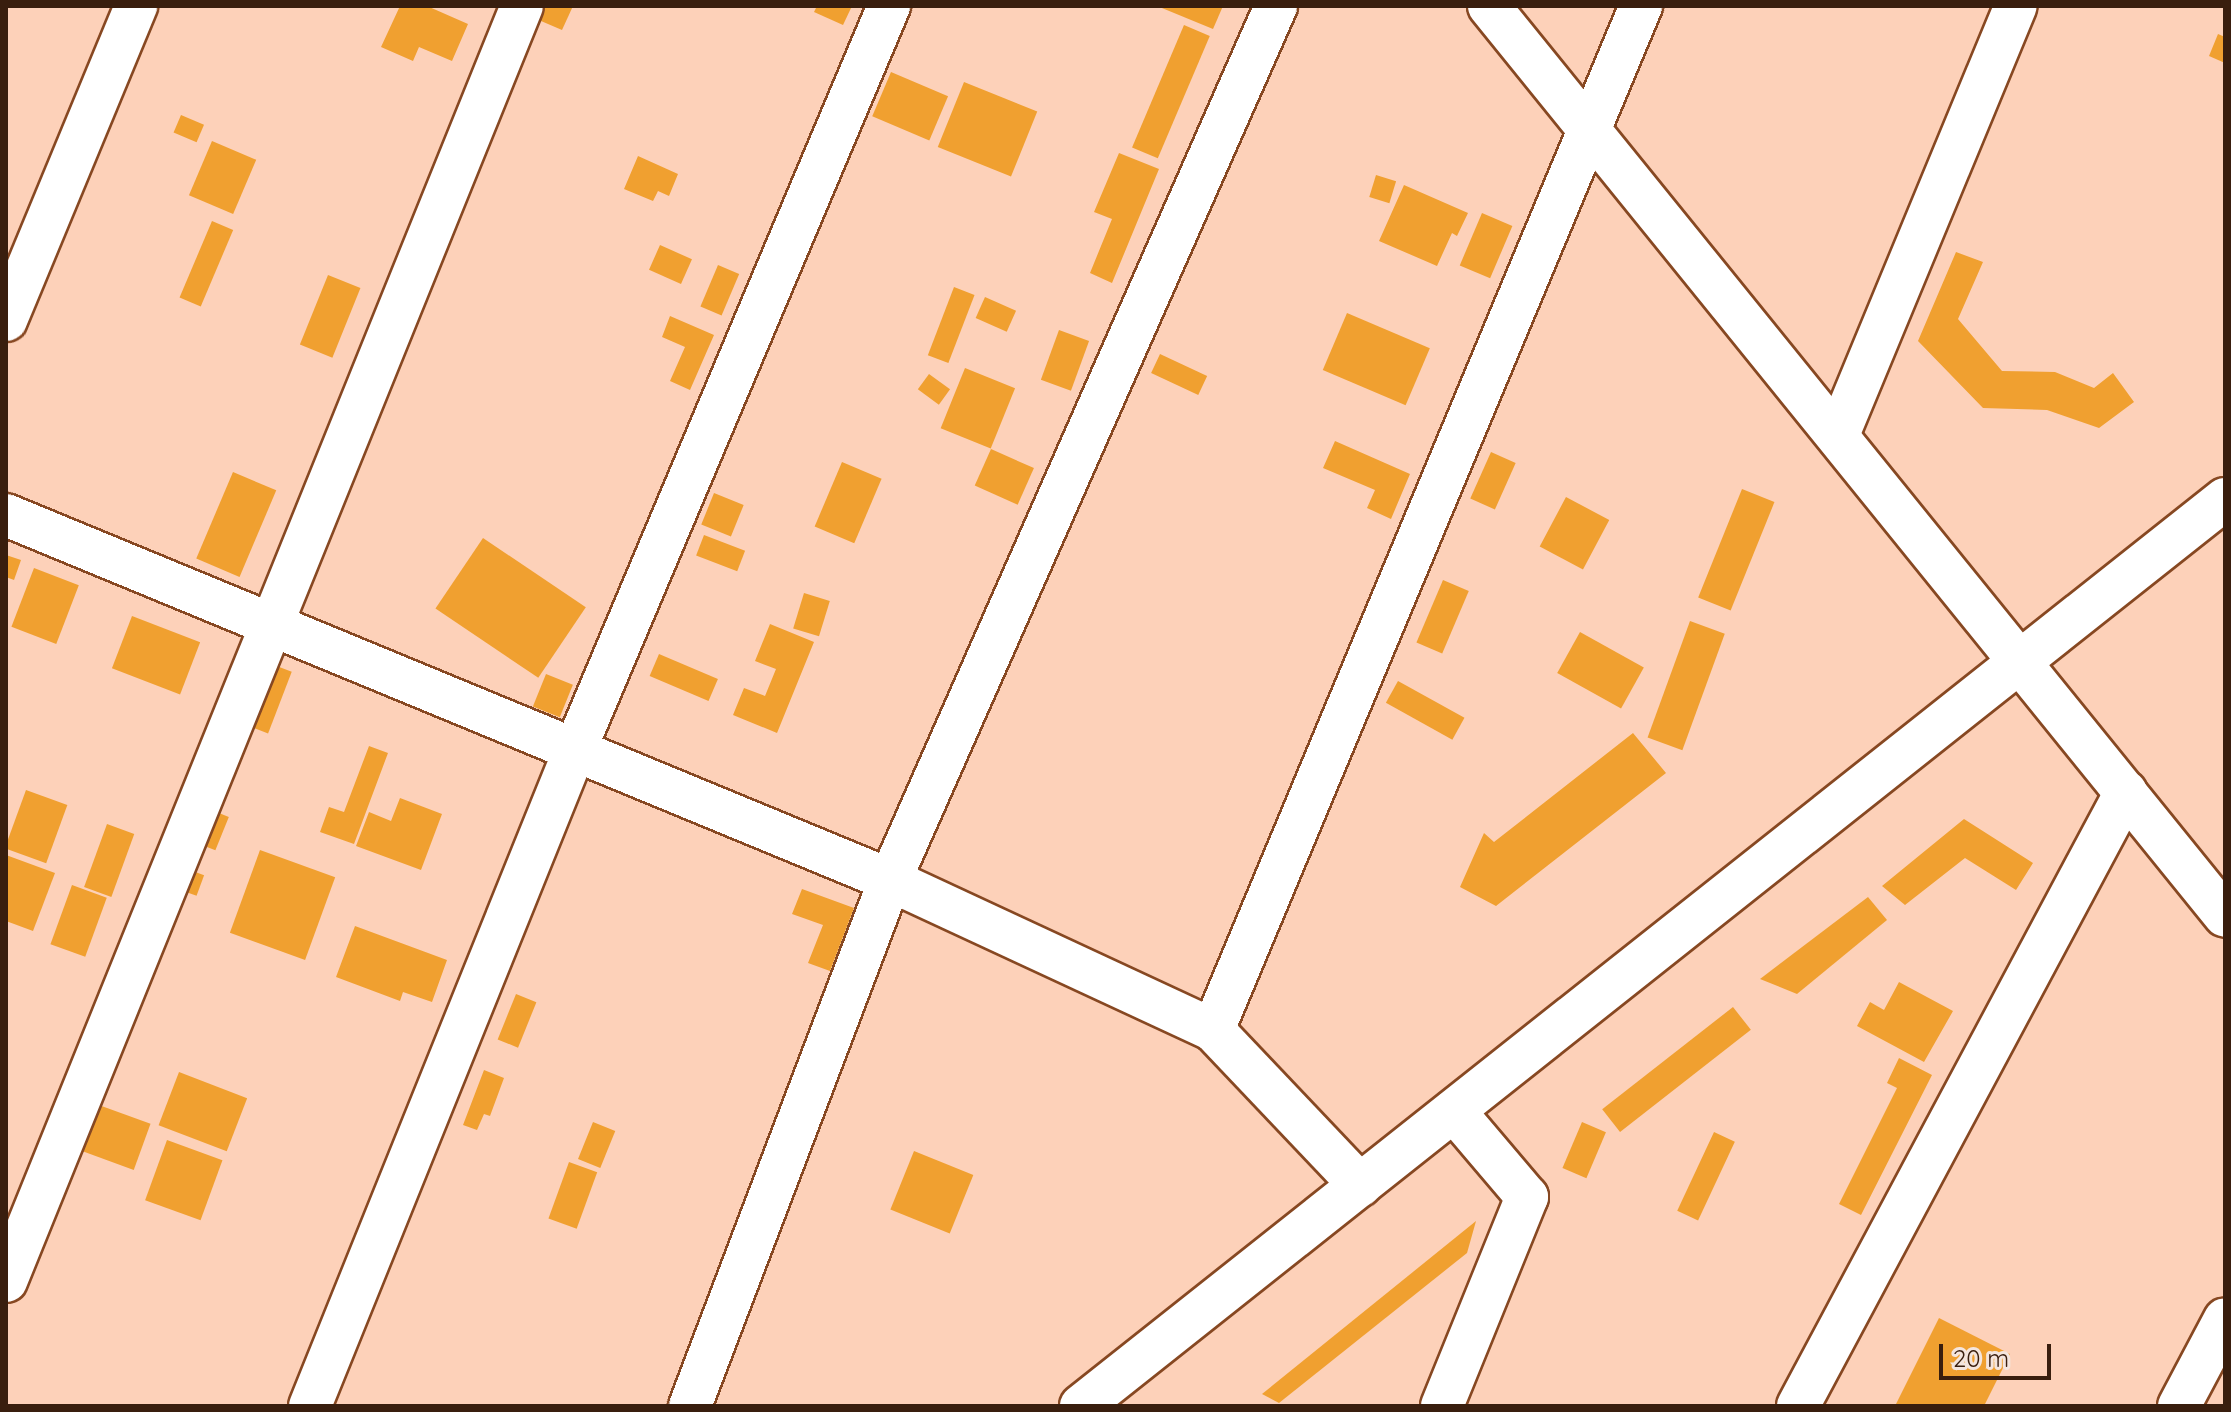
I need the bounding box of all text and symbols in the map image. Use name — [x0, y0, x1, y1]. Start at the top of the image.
scale bar — [1943, 1328, 2055, 1378]
text: 20 m — [1953, 1343, 2009, 1373]

